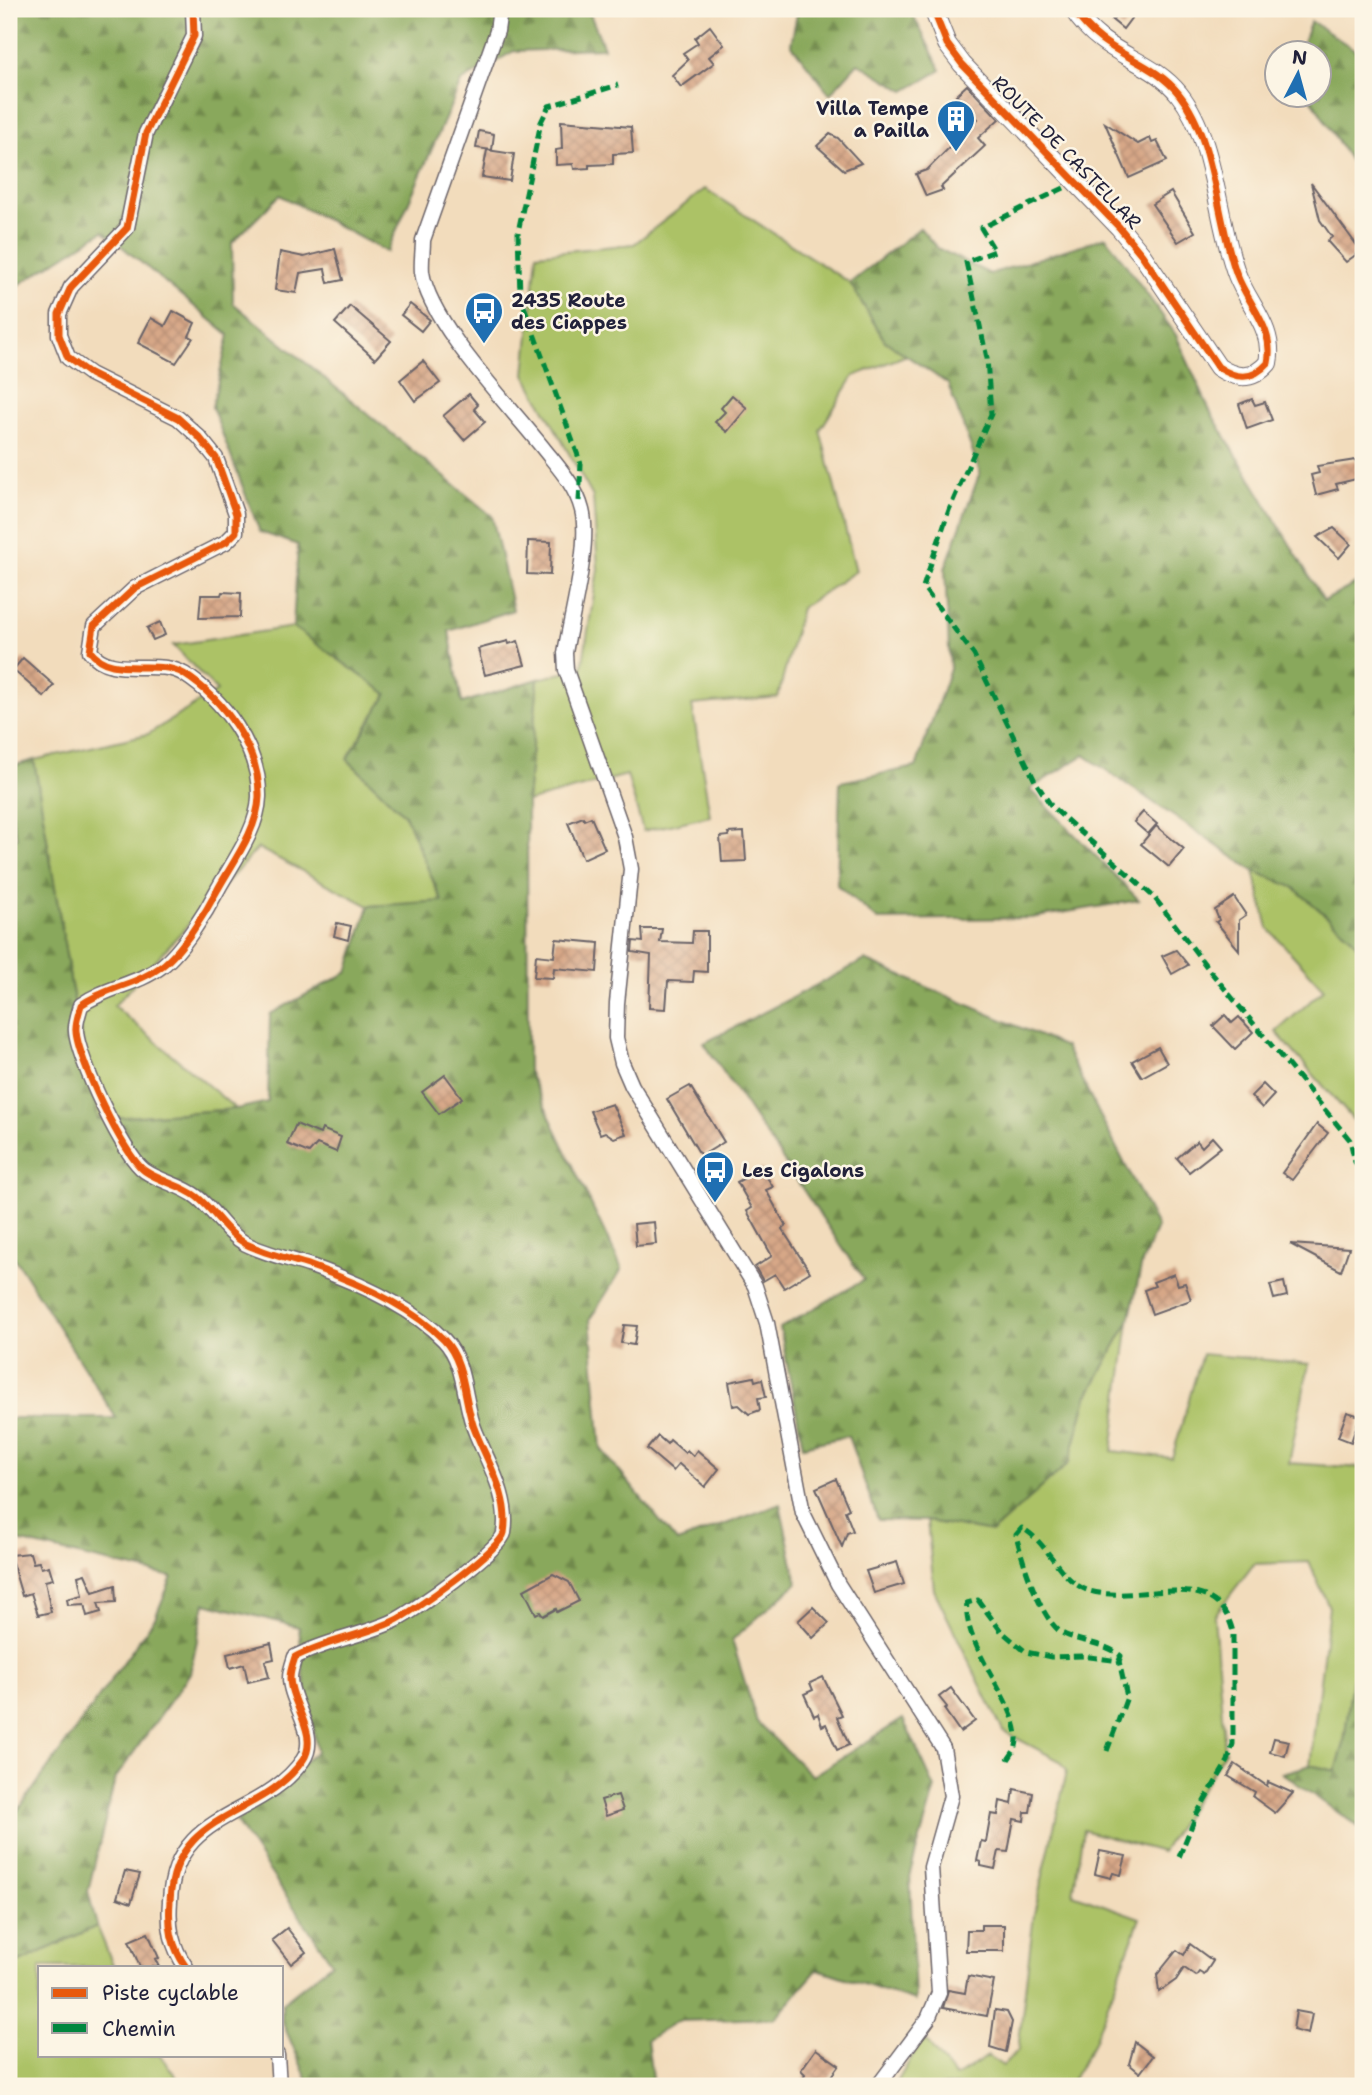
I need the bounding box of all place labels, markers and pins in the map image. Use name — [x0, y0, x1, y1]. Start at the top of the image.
place label: Villa Tempe a Pailla — [816, 96, 929, 143]
building icon: Villa Tempe a Pailla — [935, 98, 977, 153]
place label: 2435 Route des Ciappes — [511, 288, 627, 335]
bus stop icon: 2435 Route des Ciappes — [463, 290, 505, 345]
bus stop icon: Les Cigalons — [694, 1149, 736, 1204]
place label: Les Cigalons — [742, 1158, 864, 1183]

